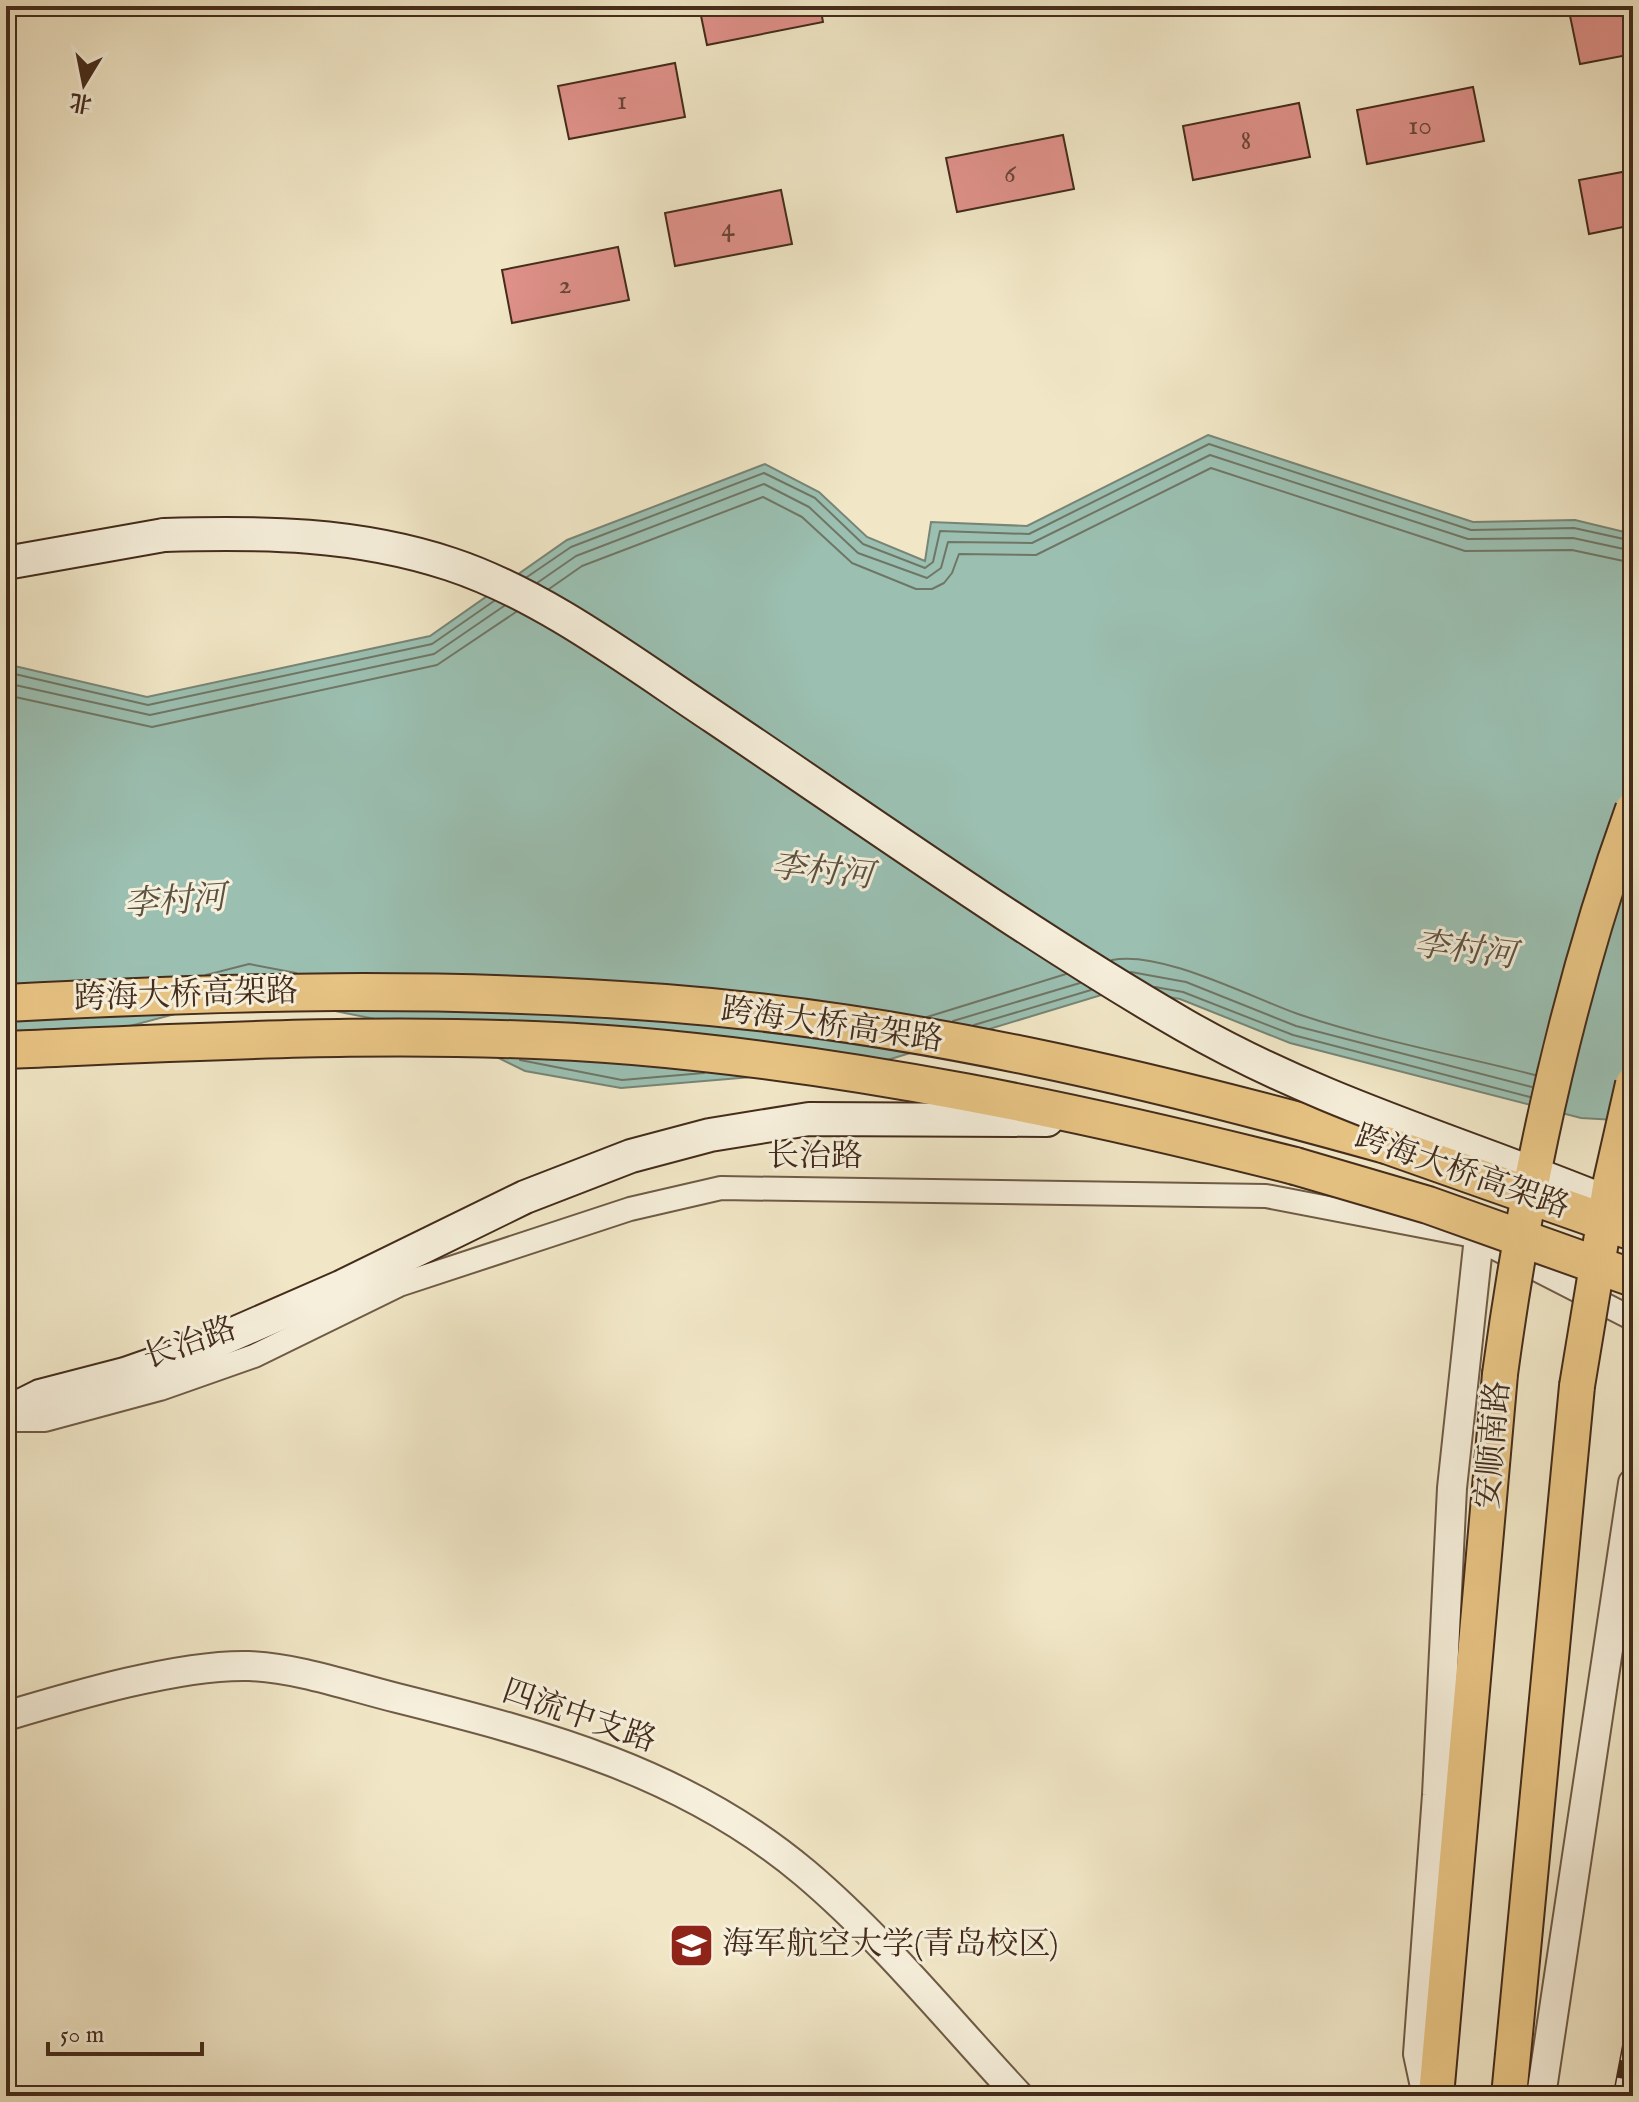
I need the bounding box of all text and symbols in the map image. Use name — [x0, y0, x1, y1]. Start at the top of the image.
north arrow — [44, 44, 124, 124]
house number: 1 — [617, 84, 627, 119]
text: 北 — [68, 86, 94, 117]
house number: 10 — [1408, 109, 1432, 144]
house number: 8 — [1241, 124, 1251, 159]
house number: 6 — [1004, 157, 1017, 192]
house number: 4 — [721, 211, 735, 246]
house number: 2 — [558, 268, 572, 303]
water label: 李村河 — [769, 845, 881, 899]
water label: 李村河 — [123, 877, 233, 927]
water label: 李村河 — [1412, 923, 1524, 979]
street label: 跨海大桥高架路 — [73, 972, 299, 1020]
street label: 跨海大桥高架路 — [718, 990, 946, 1062]
street label: 跨海大桥高架路 — [1349, 1117, 1575, 1229]
street label: 长治路 — [767, 1137, 863, 1178]
street label: 长治路 — [138, 1309, 242, 1379]
street label: 安顺南路 — [1468, 1379, 1520, 1511]
street label: 四流中支路 — [497, 1672, 661, 1762]
school or university icon: 海军航空大学(青岛校区) — [667, 1921, 715, 1969]
place label: 海军航空大学(青岛校区) — [722, 1925, 1058, 1966]
scale bar — [48, 2006, 202, 2056]
text: 50 m — [60, 2020, 104, 2051]

